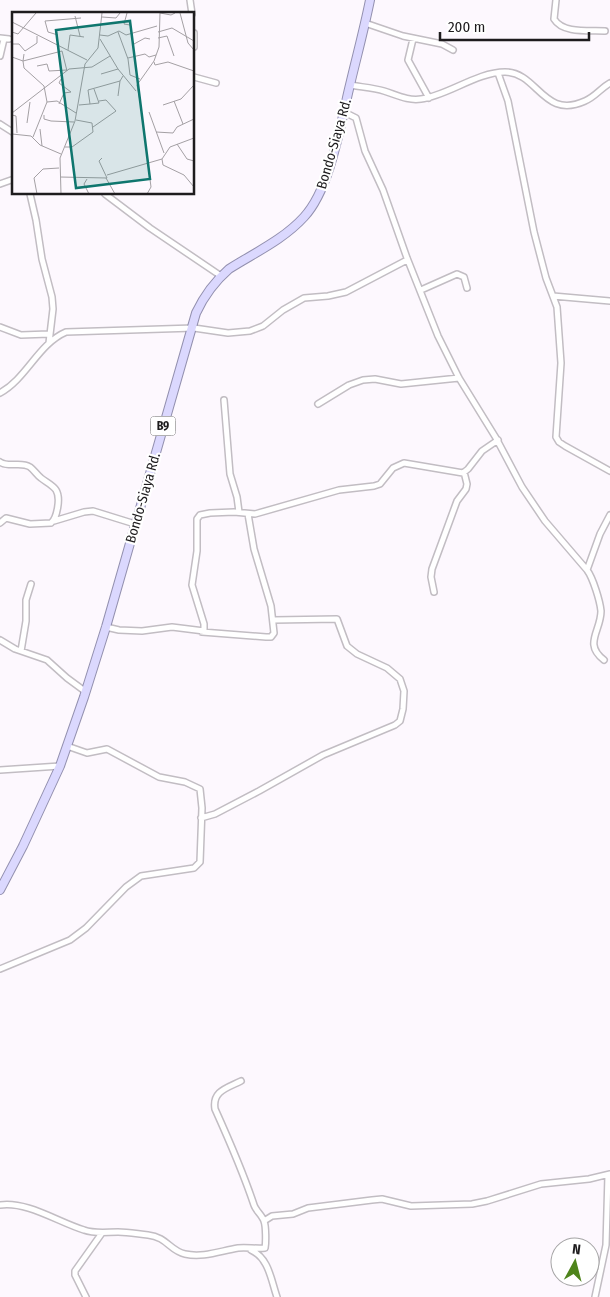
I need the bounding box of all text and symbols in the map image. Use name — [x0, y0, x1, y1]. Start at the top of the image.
scale bar — [440, 10, 589, 42]
inset map — [12, 12, 195, 195]
text: 200 m — [448, 18, 485, 36]
street label: Bondo-Siaya Rd. — [313, 97, 355, 191]
road number: B9 — [150, 416, 176, 436]
street label: Bondo-Siaya Rd. — [122, 451, 164, 545]
north arrow — [550, 1237, 600, 1287]
text: N — [571, 1241, 582, 1259]

